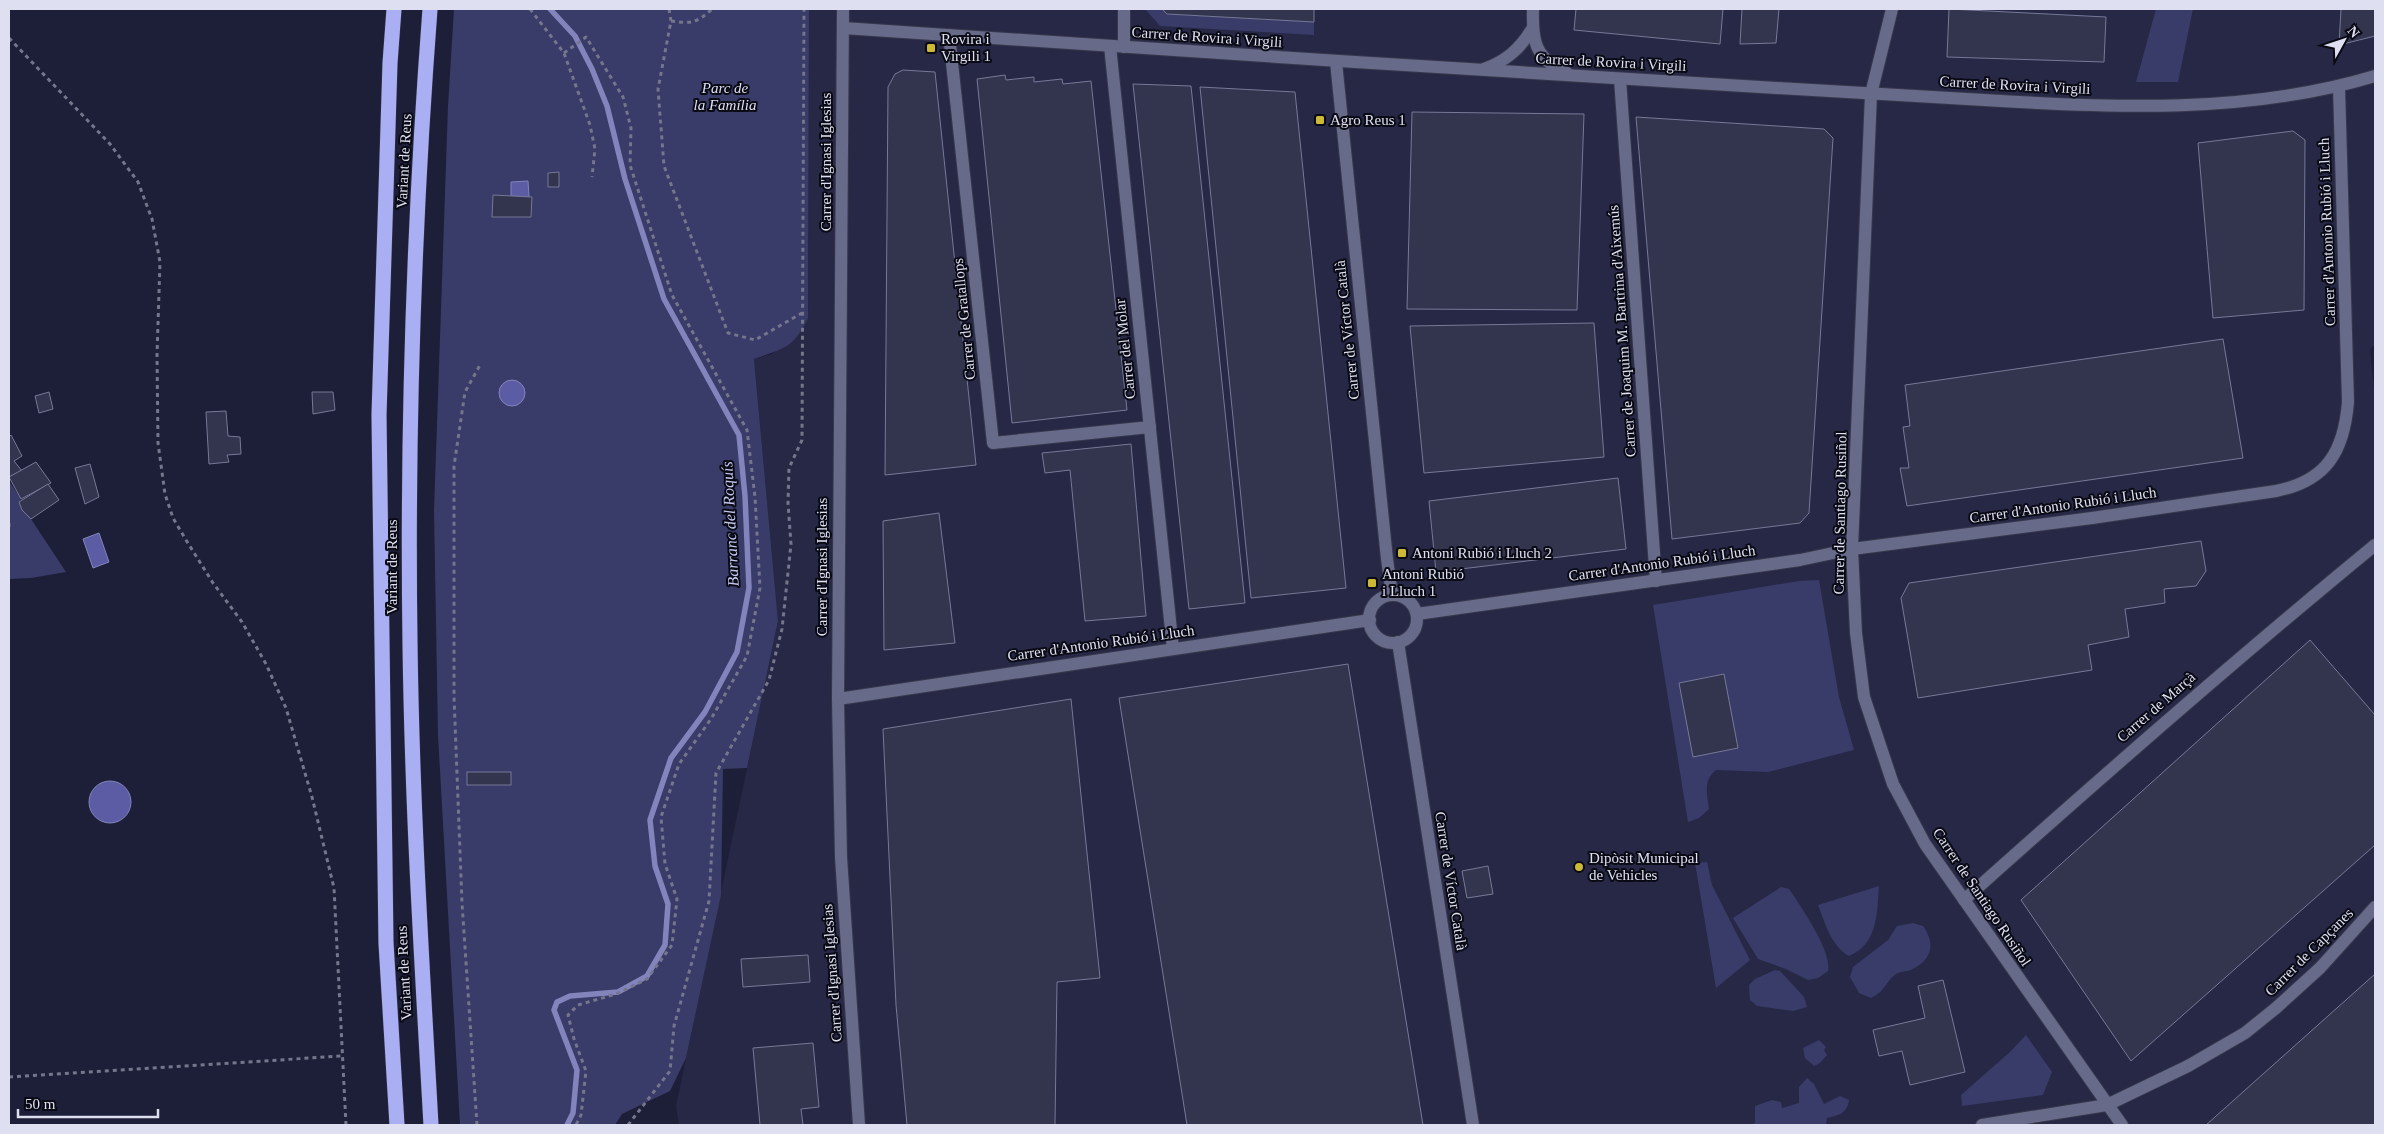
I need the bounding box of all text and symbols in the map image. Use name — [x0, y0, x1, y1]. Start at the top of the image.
north arrow — [2319, 15, 2369, 65]
text: N — [2345, 23, 2363, 41]
street label: Carrer de Rovira i Virgili — [1131, 24, 1283, 50]
place label: Rovira i Virgili 1 — [941, 31, 991, 64]
marker: Rovira i Virgili 1 — [925, 42, 937, 54]
street label: Carrer de Rovira i Virgili — [1535, 50, 1687, 74]
street label: Carrer de Rovira i Virgili — [1939, 73, 2091, 97]
park label: Parc de la Família — [694, 80, 756, 113]
street label: Carrer d'Ignasi Iglesias — [818, 93, 834, 231]
place label: Agro Reus 1 — [1330, 112, 1406, 128]
street label: Variant de Reus — [394, 113, 414, 209]
marker: Agro Reus 1 — [1314, 114, 1326, 126]
street label: Carrer d'Antonio Rubió i Lluch — [2316, 137, 2338, 326]
street label: Carrer de Joaquim M. Bartrina d'Aixemús — [1605, 204, 1639, 458]
street label: Carrer de Gratallops — [950, 257, 978, 381]
street label: Carrer de Víctor Català — [1332, 259, 1362, 400]
street label: Carrer del Molar — [1112, 298, 1138, 400]
street label: Carrer de Santiago Rusiñol — [1831, 431, 1849, 595]
water label: Barranc del Roquís — [718, 461, 743, 587]
street label: Carrer d'Antonio Rubió i Lluch — [1969, 484, 2158, 526]
street label: Carrer d'Ignasi Iglesias — [814, 498, 830, 636]
street label: Variant de Reus — [384, 519, 400, 614]
street label: Carrer d'Antonio Rubió i Lluch — [1568, 542, 1757, 584]
place label: Antoni Rubió i Lluch 2 — [1412, 545, 1552, 561]
marker: Antoni Rubió i Lluch 2 — [1396, 547, 1408, 559]
place label: Antoni Rubió i Lluch 1 — [1382, 566, 1464, 599]
marker: Antoni Rubió i Lluch 1 — [1366, 577, 1378, 589]
street label: Carrer d'Antonio Rubió i Lluch — [1007, 622, 1196, 664]
street label: Carrer de Marçà — [2114, 669, 2199, 745]
street label: Carrer de Víctor Català — [1432, 811, 1470, 952]
street label: Carrer de Santiago Rusiñol — [1930, 825, 2034, 969]
place label: Dipòsit Municipal de Vehicles — [1589, 850, 1699, 883]
marker: Dipòsit Municipal de Vehicles — [1573, 861, 1585, 873]
street label: Carrer d'Ignasi Iglesias — [819, 903, 845, 1043]
street label: Carrer de Capçanes — [2262, 905, 2356, 999]
street label: Variant de Reus — [394, 925, 414, 1021]
scale bar — [18, 1086, 158, 1118]
text: 50 m — [25, 1096, 56, 1112]

